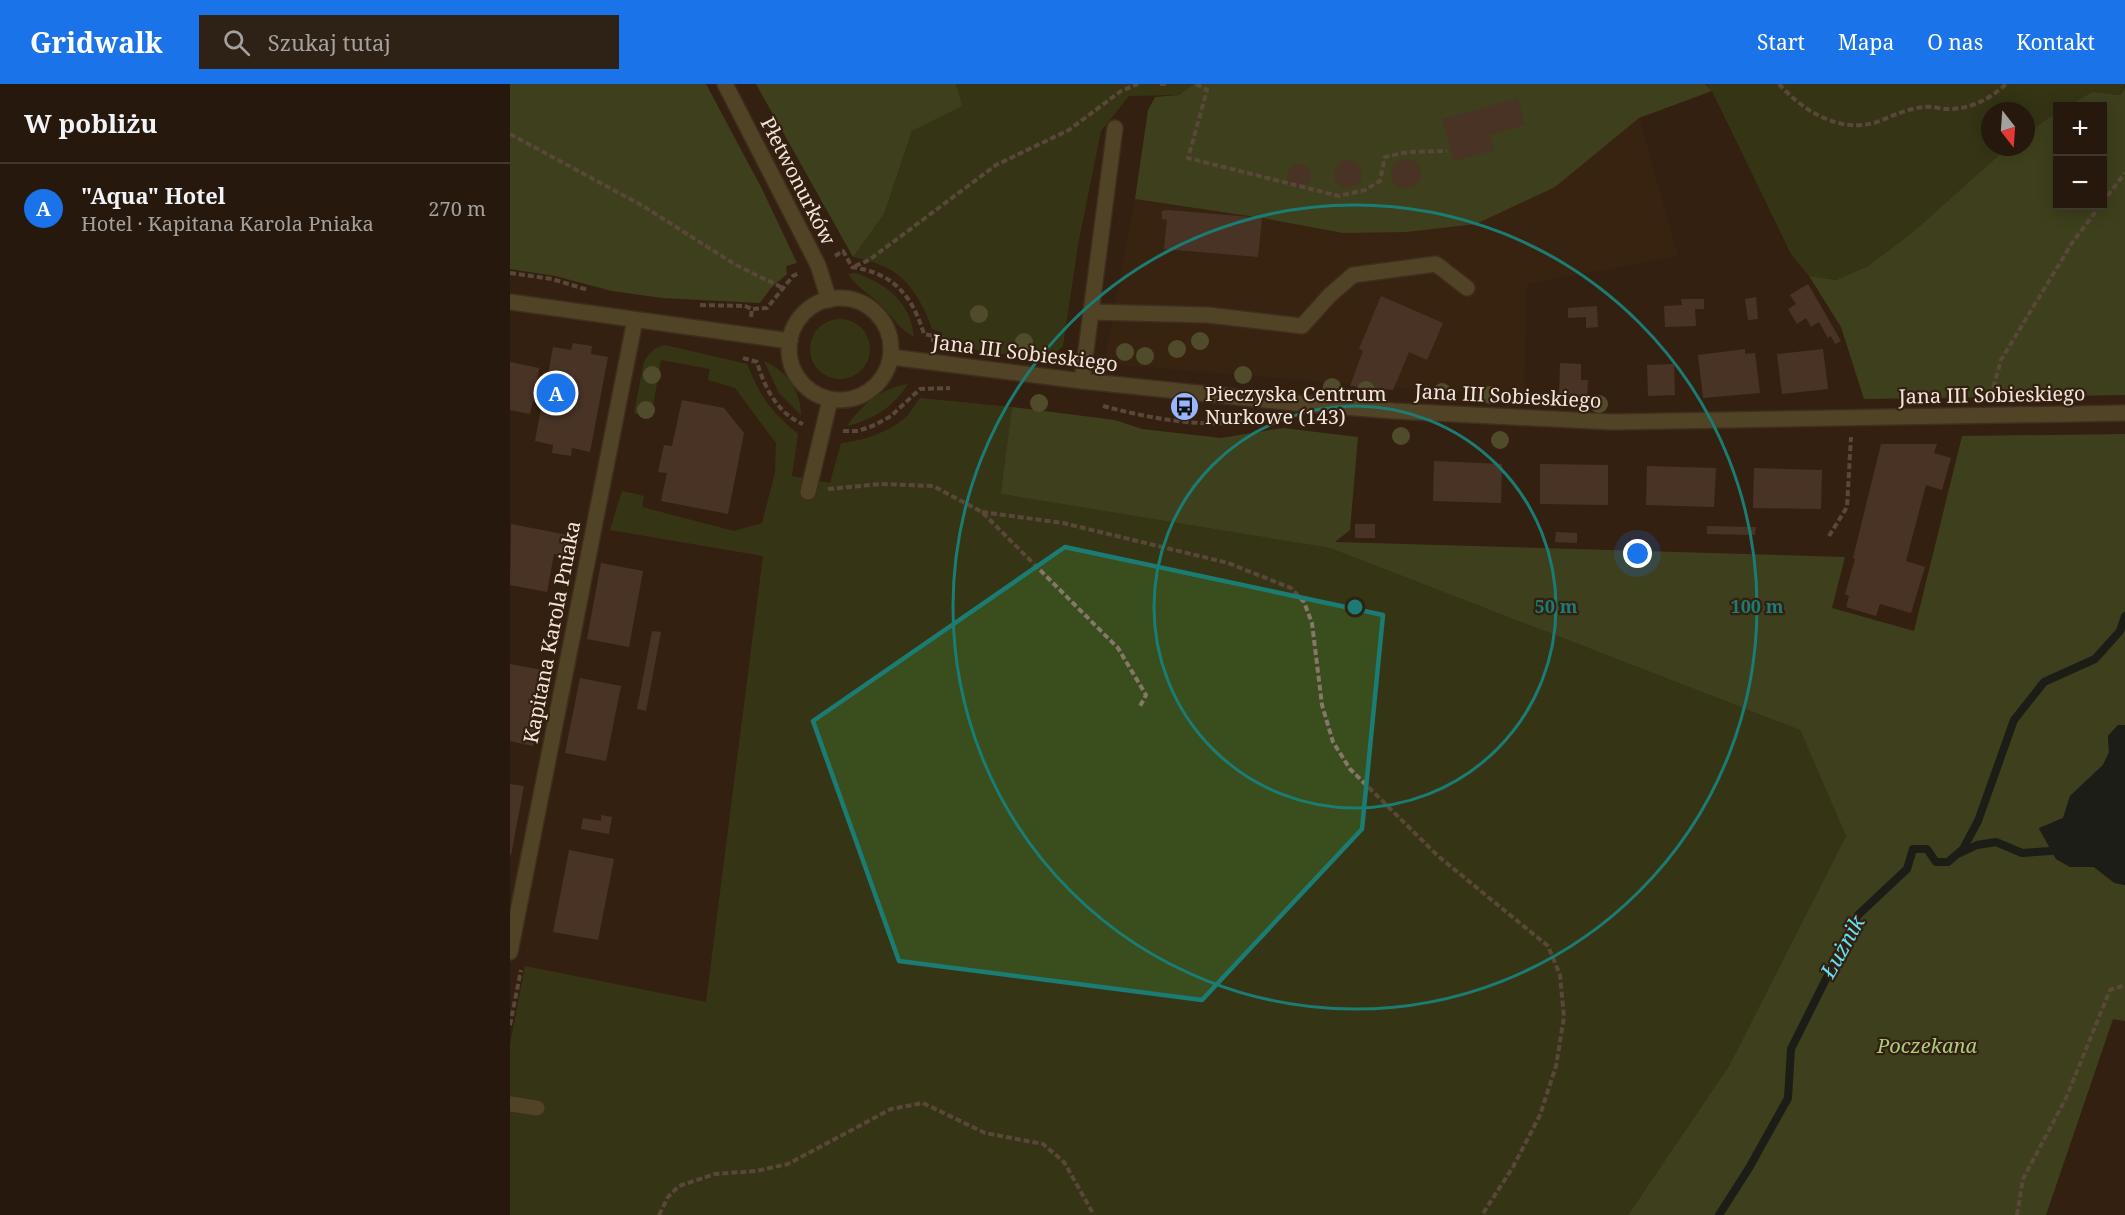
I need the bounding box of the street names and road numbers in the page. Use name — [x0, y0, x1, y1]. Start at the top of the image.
street label: Płetwonurków — [755, 112, 843, 250]
street label: Jana III Sobieskiego — [930, 328, 1119, 377]
street label: Jana III Sobieskiego — [1413, 377, 1602, 414]
street label: Jana III Sobieskiego — [1897, 379, 2086, 410]
street label: Kapitana Karola Pniaka — [517, 518, 586, 745]

